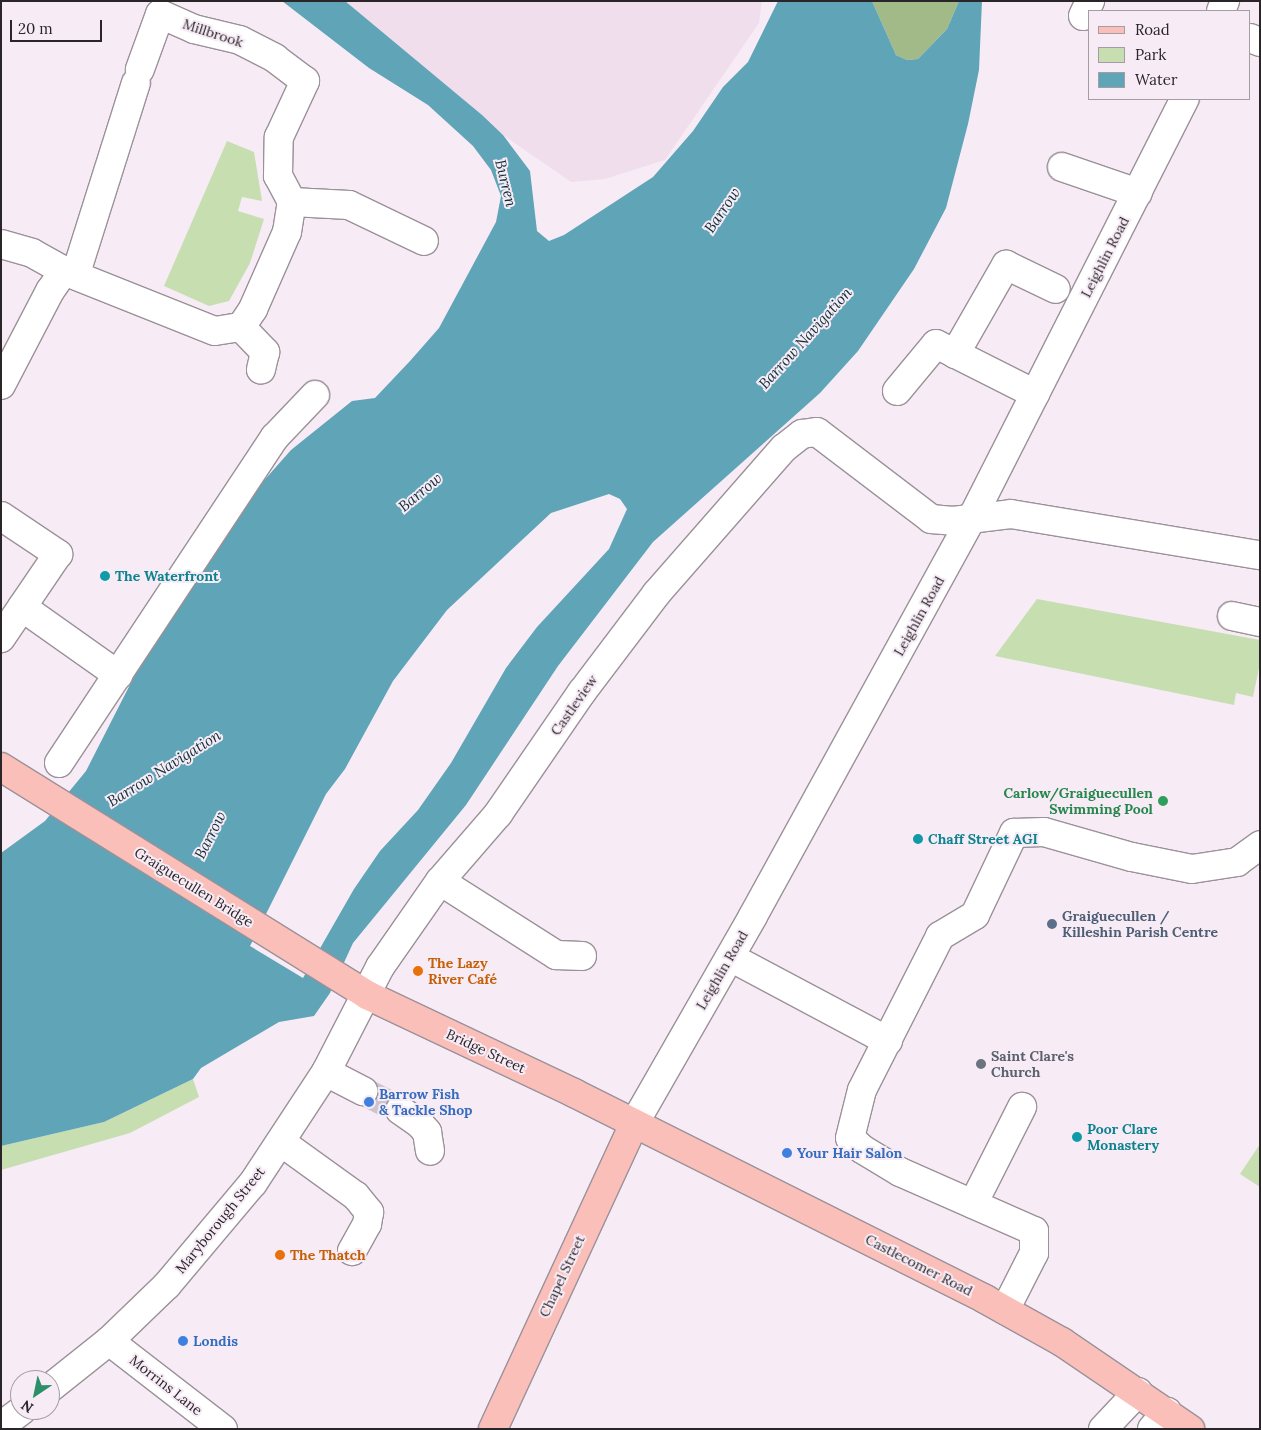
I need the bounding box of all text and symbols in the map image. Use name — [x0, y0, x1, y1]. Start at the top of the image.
scale bar — [12, 10, 105, 42]
legend — [1088, 10, 1251, 100]
street label: Millbrook — [181, 15, 245, 51]
text: 20 m — [18, 19, 53, 38]
text: Road — [1135, 20, 1170, 39]
text: Park — [1135, 45, 1166, 64]
text: Water — [1135, 70, 1177, 89]
water label: Burren — [491, 158, 521, 208]
water label: Barrow — [700, 184, 744, 236]
street label: Leighlin Road — [1077, 214, 1133, 300]
water label: Barrow Navigation — [755, 284, 855, 392]
water label: Barrow — [395, 469, 445, 515]
place label: The Waterfront — [115, 568, 219, 584]
marker: The Waterfront — [99, 570, 111, 582]
street label: Leighlin Road — [890, 573, 948, 659]
street label: Castleview — [547, 672, 601, 738]
water label: Barrow Navigation — [104, 726, 224, 810]
place label: Carlow/Graiguecullen Swimming Pool — [1003, 785, 1153, 818]
marker: Carlow/Graiguecullen Swimming Pool — [1157, 795, 1169, 807]
water label: Barrow — [190, 808, 230, 862]
place label: Chaff Street AGI — [928, 831, 1038, 847]
marker: Chaff Street AGI — [912, 833, 924, 845]
street label: Graiguecullen Bridge — [132, 844, 256, 930]
place label: Graiguecullen / Killeshin Parish Centre — [1062, 908, 1218, 940]
marker: Graiguecullen / Killeshin Parish Centre — [1046, 918, 1058, 930]
street label: Leighlin Road — [693, 927, 751, 1013]
place label: The Lazy River Café — [428, 955, 497, 988]
marker: The Lazy River Café — [412, 965, 424, 977]
street label: Bridge Street — [444, 1025, 528, 1077]
place label: Saint Clare's Church — [991, 1048, 1074, 1080]
marker: Saint Clare's Church — [975, 1058, 987, 1070]
place label: Barrow Fish & Tackle Shop — [379, 1086, 473, 1118]
marker: Barrow Fish & Tackle Shop — [363, 1096, 375, 1108]
place label: Poor Clare Monastery — [1087, 1121, 1159, 1154]
marker: Poor Clare Monastery — [1071, 1131, 1083, 1143]
place label: Your Hair Salon — [797, 1145, 903, 1161]
marker: Your Hair Salon — [781, 1147, 793, 1159]
street label: Maryborough Street — [172, 1163, 268, 1277]
street label: Castlecomer Road — [863, 1231, 975, 1299]
street label: Chapel Street — [536, 1232, 588, 1320]
place label: The Thatch — [290, 1247, 366, 1263]
marker: The Thatch — [274, 1249, 286, 1261]
place label: Londis — [193, 1333, 238, 1349]
marker: Londis — [177, 1335, 189, 1347]
street label: Morrins Lane — [126, 1351, 206, 1419]
north arrow — [10, 1370, 60, 1420]
text: N — [18, 1396, 37, 1417]

